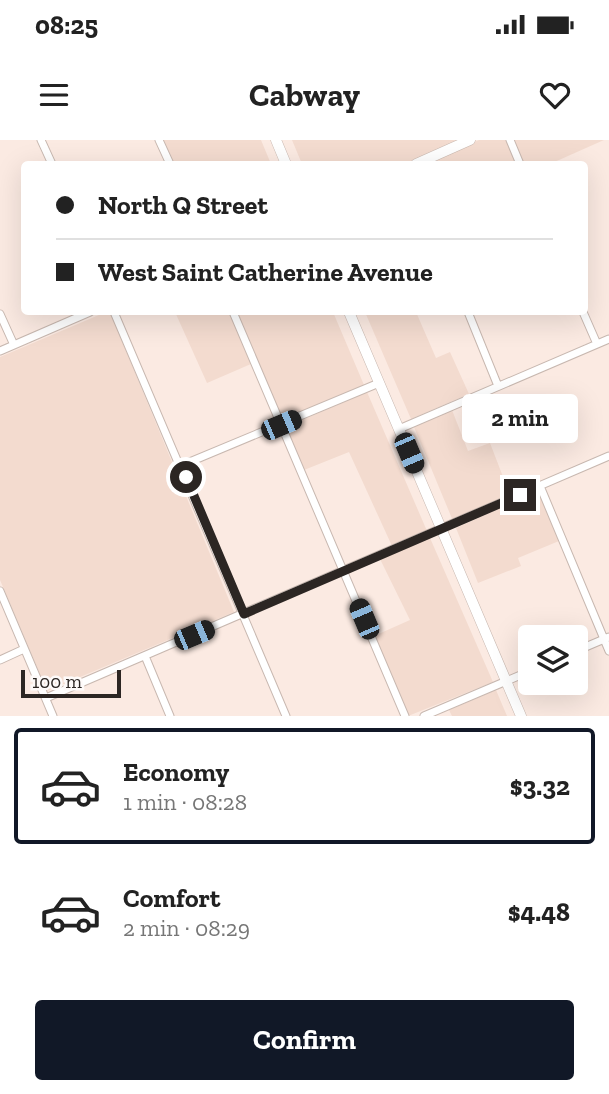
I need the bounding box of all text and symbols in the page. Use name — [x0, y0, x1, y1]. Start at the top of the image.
text: 08:25 — [35, 9, 98, 41]
icon: menu — [35, 76, 73, 114]
text: Cabway — [249, 76, 360, 114]
icon: heart — [536, 76, 574, 114]
text: North Q Street — [98, 189, 268, 221]
text: West Saint Catherine Avenue — [98, 256, 433, 288]
callout: 2 min — [462, 394, 578, 442]
text: 2 min — [491, 404, 549, 432]
car — [258, 407, 305, 443]
car — [392, 430, 427, 476]
route start — [170, 461, 202, 493]
route end — [504, 479, 536, 511]
car — [347, 596, 382, 642]
car — [171, 617, 218, 653]
map controls — [518, 625, 588, 695]
button: layers — [518, 625, 588, 695]
scale bar — [21, 667, 121, 699]
text: 100 m — [32, 670, 82, 693]
icon: car — [39, 755, 102, 818]
text: Economy — [123, 756, 229, 788]
text: $3.32 — [510, 770, 570, 802]
text: 1 min · 08:28 — [123, 788, 247, 816]
icon: car — [39, 881, 102, 944]
text: Comfort — [123, 882, 220, 914]
text: $4.48 — [508, 896, 570, 928]
text: 2 min · 08:29 — [123, 914, 250, 942]
button: Confirm — [35, 1000, 574, 1080]

